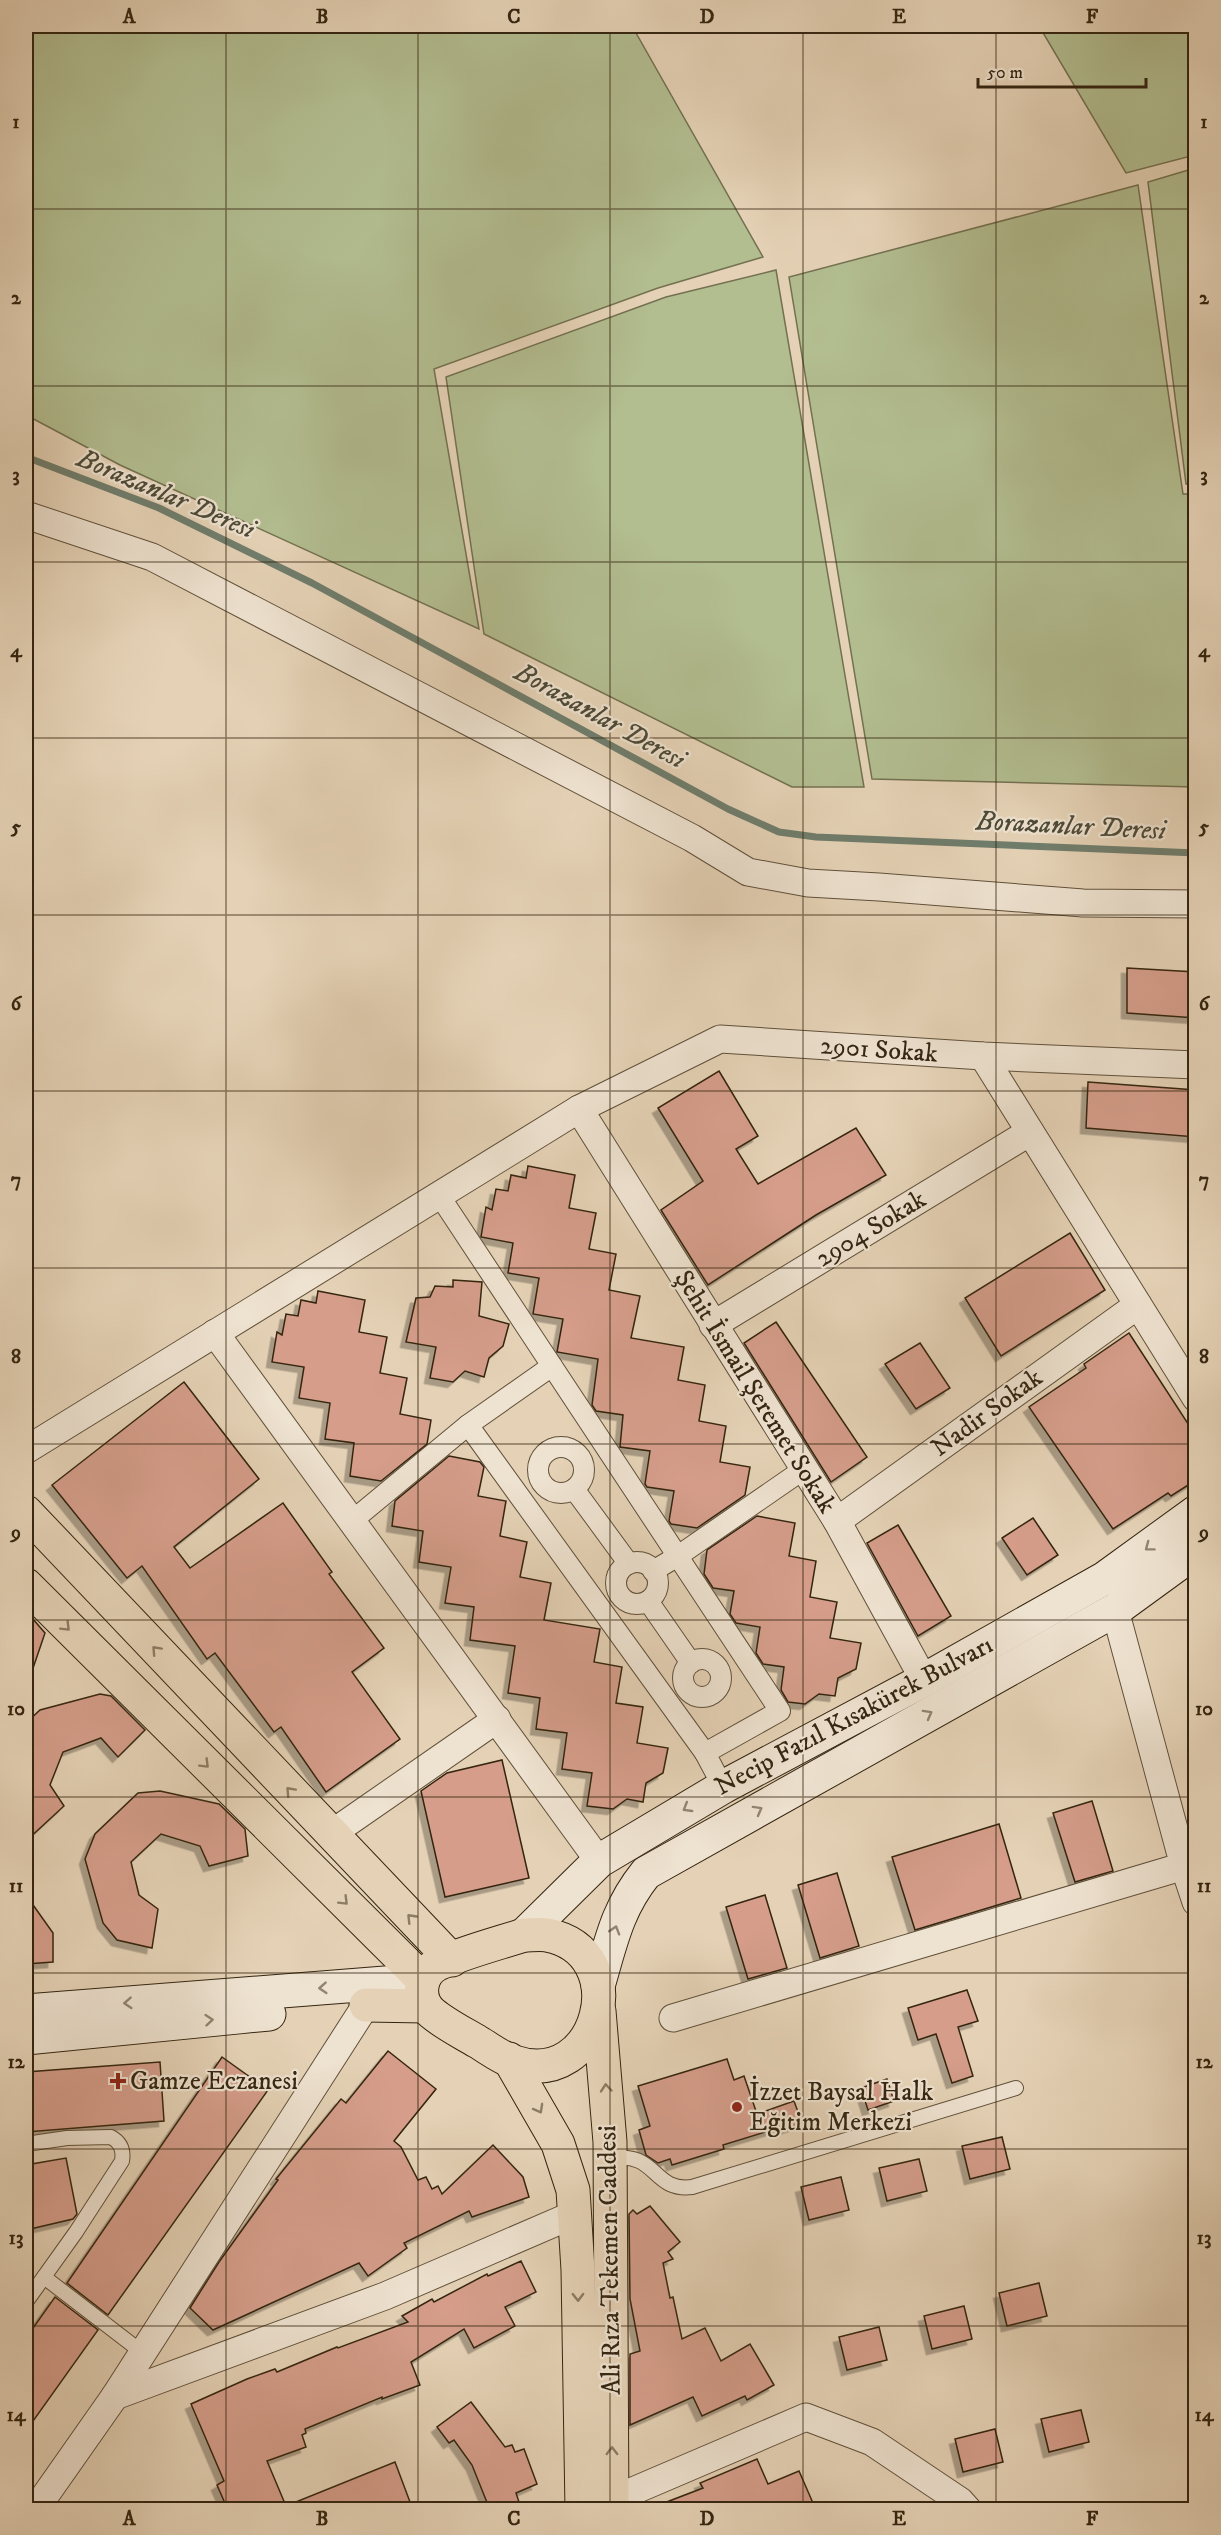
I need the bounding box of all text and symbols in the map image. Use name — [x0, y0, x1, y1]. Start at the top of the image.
text: A — [122, 5, 137, 30]
text: B — [316, 5, 328, 30]
text: C — [507, 5, 521, 30]
text: D — [700, 5, 715, 30]
text: E — [892, 5, 906, 30]
text: F — [1086, 5, 1099, 30]
scale bar — [978, 51, 1146, 89]
text: 50 m — [987, 62, 1023, 84]
text: 1 — [12, 110, 20, 135]
text: 1 — [1200, 110, 1208, 135]
text: 2 — [11, 286, 22, 311]
text: 2 — [1199, 286, 1210, 311]
water label: Borazanlar Deresi — [71, 441, 262, 547]
text: 3 — [12, 463, 20, 488]
text: 3 — [1200, 463, 1208, 488]
text: 4 — [10, 639, 23, 664]
text: 4 — [1198, 639, 1211, 664]
water label: Borazanlar Deresi — [508, 655, 693, 778]
water label: Borazanlar Deresi — [974, 804, 1169, 848]
text: 5 — [10, 815, 21, 840]
text: 5 — [1198, 815, 1209, 840]
text: 6 — [11, 992, 23, 1017]
text: 6 — [1199, 992, 1211, 1017]
street label: 2901 Sokak — [819, 1029, 939, 1071]
text: 7 — [11, 1168, 21, 1193]
text: 7 — [1199, 1168, 1209, 1193]
street label: 2904 Sokak — [810, 1183, 932, 1275]
street label: Şehit İsmail Şeremet Sokak — [667, 1264, 844, 1520]
text: 8 — [11, 1345, 21, 1370]
text: 8 — [1199, 1345, 1209, 1370]
street label: Nadir Sokak — [925, 1361, 1049, 1464]
text: 9 — [9, 1521, 21, 1546]
text: 9 — [1197, 1521, 1209, 1546]
one-way arrow — [1144, 1539, 1155, 1550]
one-way arrow — [59, 1620, 70, 1631]
street label: Necip Fazıl Kısakürek Bulvarı — [709, 1629, 999, 1803]
one-way arrow — [153, 1646, 164, 1657]
text: 10 — [7, 1697, 25, 1722]
text: 10 — [1195, 1697, 1213, 1722]
one-way arrow — [922, 1710, 932, 1721]
one-way arrow — [198, 1758, 209, 1768]
one-way arrow — [287, 1788, 298, 1799]
one-way arrow — [683, 1801, 693, 1813]
one-way arrow — [752, 1806, 762, 1817]
text: 11 — [9, 1874, 23, 1899]
text: 11 — [1197, 1874, 1211, 1899]
one-way arrow — [336, 1894, 347, 1905]
one-way arrow — [407, 1914, 418, 1925]
one-way arrow — [608, 1925, 620, 1936]
one-way arrow — [318, 1981, 327, 1994]
one-way arrow — [124, 1996, 133, 2009]
one-way arrow — [205, 2014, 214, 2027]
text: 12 — [7, 2050, 26, 2075]
text: 12 — [1195, 2050, 1214, 2075]
place label: Gamze Eczanesi — [130, 2065, 298, 2098]
marker: Gamze Eczanesi — [111, 2074, 125, 2088]
place label: İzzet Baysal Halk Eğitim Merkezi — [749, 2075, 933, 2139]
one-way arrow — [600, 2084, 613, 2093]
marker: İzzet Baysal Halk Eğitim Merkezi — [730, 2100, 744, 2114]
one-way arrow — [532, 2103, 543, 2114]
street label: Ali Rıza Tekemen Caddesi — [591, 2125, 629, 2395]
text: 13 — [9, 2226, 23, 2251]
text: 13 — [1197, 2226, 1211, 2251]
one-way arrow — [572, 2292, 584, 2301]
text: 14 — [7, 2403, 27, 2428]
text: 14 — [1195, 2403, 1215, 2428]
one-way arrow — [606, 2447, 618, 2456]
text: A — [122, 2507, 137, 2532]
text: B — [316, 2507, 328, 2532]
text: C — [507, 2507, 521, 2532]
text: D — [700, 2507, 715, 2532]
text: E — [892, 2507, 906, 2532]
text: F — [1086, 2507, 1099, 2532]

